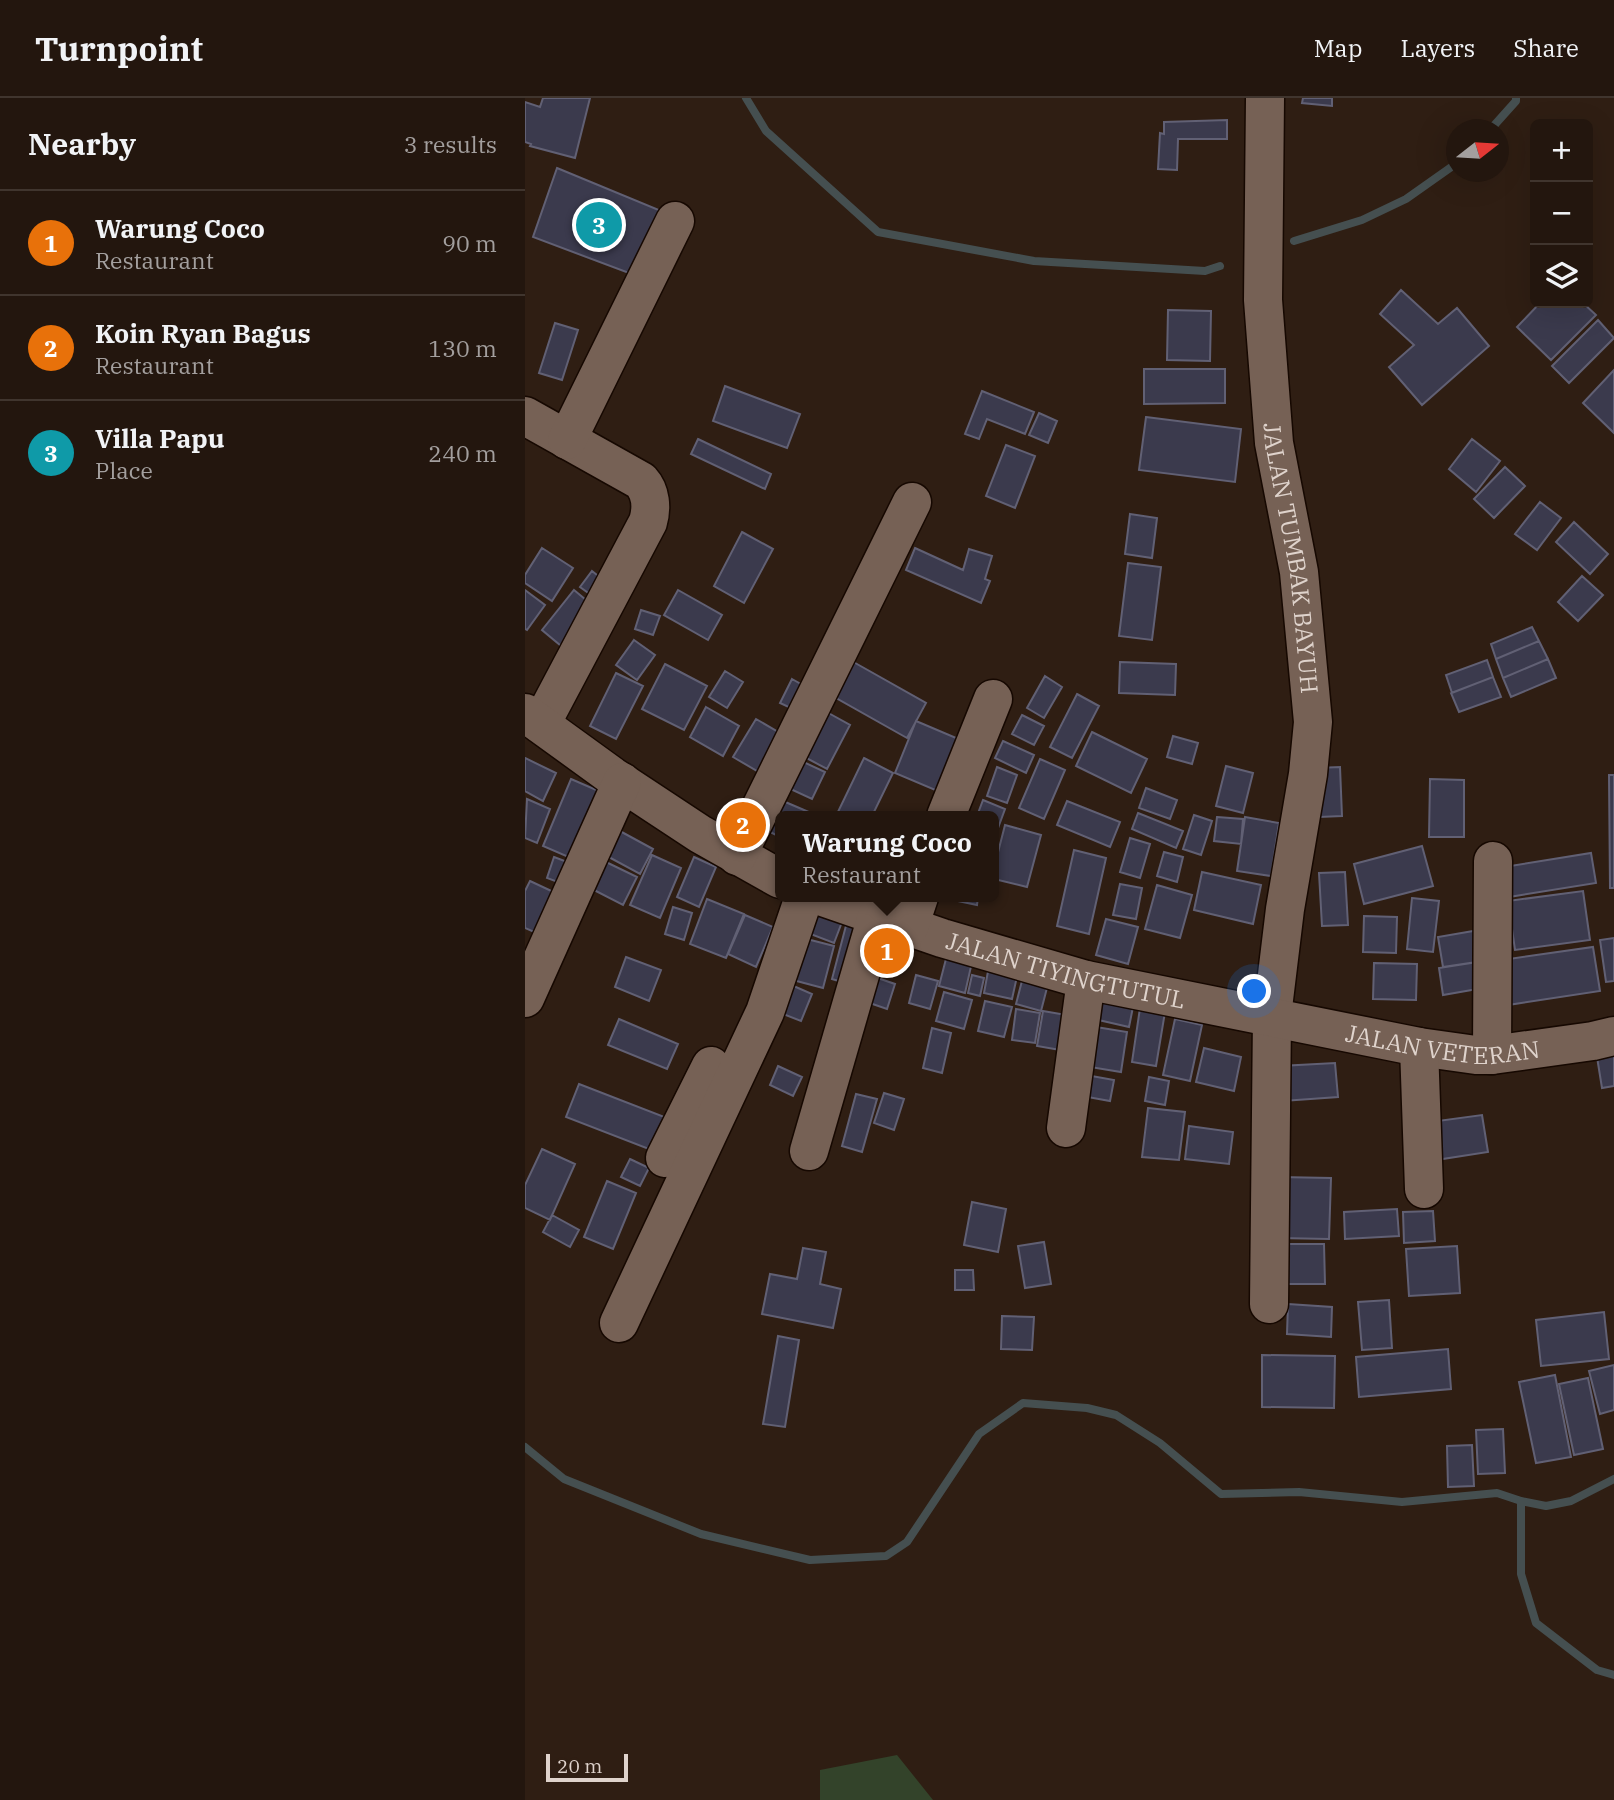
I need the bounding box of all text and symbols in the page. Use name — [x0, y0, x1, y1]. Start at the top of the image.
text: Turnpoint — [35, 27, 203, 70]
text: Map — [1314, 32, 1362, 64]
text: Layers — [1400, 32, 1475, 64]
text: Share — [1513, 32, 1579, 64]
north arrow — [1446, 119, 1509, 182]
map controls — [1530, 119, 1593, 308]
button: + — [1530, 119, 1593, 182]
text: Nearby — [28, 124, 136, 163]
text: 3 results — [404, 129, 497, 159]
button: − — [1530, 182, 1593, 245]
pin: 3 — [576, 199, 622, 251]
text: Warung Coco — [95, 211, 265, 245]
text: 1 — [44, 228, 58, 258]
text: 90 m — [442, 228, 497, 258]
text: Restaurant — [95, 245, 214, 275]
button: layers — [1530, 245, 1593, 308]
text: Koin Ryan Bagus — [95, 316, 311, 350]
text: 2 — [44, 333, 58, 363]
text: 130 m — [428, 333, 497, 363]
text: Restaurant — [95, 350, 214, 380]
text: Villa Papu — [95, 421, 225, 455]
street label: JALAN TUMBAK BAYUH — [1257, 422, 1326, 695]
text: 3 — [44, 438, 58, 468]
text: 240 m — [428, 438, 497, 468]
text: Place — [95, 455, 153, 485]
pin: 2 — [720, 799, 766, 851]
popup — [775, 811, 999, 902]
text: Warung Coco — [802, 825, 972, 859]
text: Restaurant — [802, 859, 921, 889]
street label: JALAN TIYINGTUTUL — [943, 924, 1188, 1016]
pin: 1 — [864, 925, 910, 977]
your location — [1237, 974, 1271, 1008]
street label: JALAN VETERAN — [1343, 1017, 1542, 1071]
scale bar — [546, 1751, 628, 1783]
text: 20 m — [557, 1754, 602, 1778]

